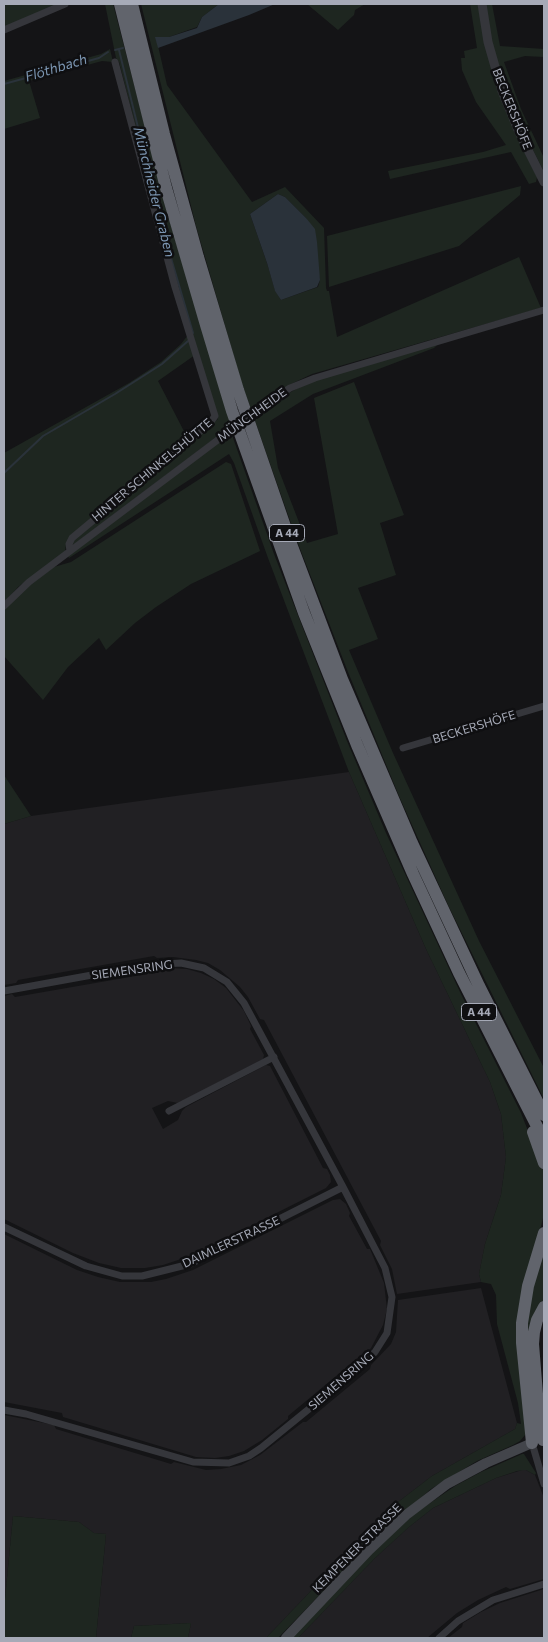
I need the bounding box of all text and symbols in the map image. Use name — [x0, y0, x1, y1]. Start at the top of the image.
water label: Flöthbach — [23, 51, 89, 85]
street label: BECKERSHÖFE — [489, 66, 535, 152]
water label: Münchheider Graben — [130, 125, 178, 259]
street label: MÜNCHHEIDE — [215, 385, 289, 445]
street label: HINTER SCHINKELSHÜTTE — [89, 415, 215, 525]
road number: A 44 — [270, 524, 304, 542]
street label: BECKERSHÖFE — [431, 708, 517, 746]
street label: SIEMENSRING — [91, 957, 173, 983]
road number: A 44 — [462, 1004, 496, 1020]
street label: DAIMLERSTRASSE — [180, 1213, 282, 1271]
street label: SIEMENSRING — [306, 1349, 376, 1413]
street label: KEMPENER STRASSE — [310, 1501, 404, 1595]

